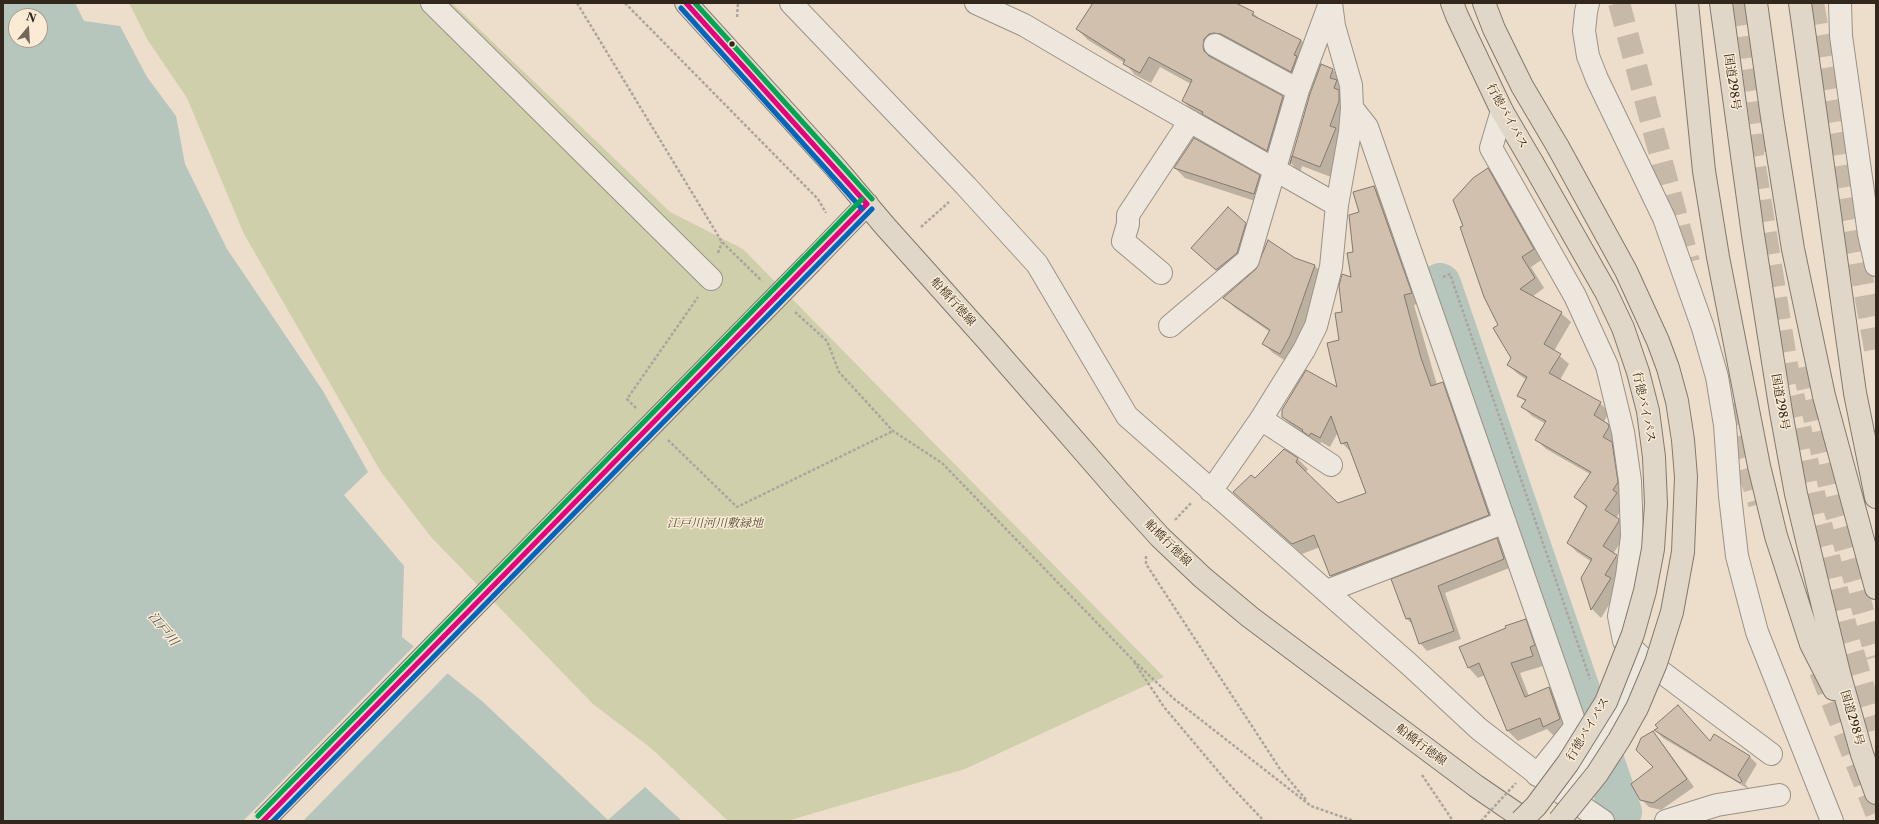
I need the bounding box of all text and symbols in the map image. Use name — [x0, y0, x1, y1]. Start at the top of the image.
north arrow — [8, 8, 48, 48]
text: N — [25, 9, 38, 26]
unlabelled marker — [727, 39, 737, 49]
street label: 国道298号 — [1721, 53, 1743, 111]
street label: 行徳バイパス — [1483, 81, 1531, 151]
street label: 船橋行徳線 — [928, 275, 978, 329]
street label: 行徳バイパス — [1629, 370, 1659, 444]
street label: 国道298号 — [1768, 373, 1792, 431]
park label: 江戸川河川敷緑地 — [667, 517, 763, 531]
street label: 船橋行徳線 — [1142, 517, 1194, 569]
water label: 江戸川 — [145, 609, 181, 649]
street label: 国道298号 — [1837, 689, 1867, 747]
street label: 行徳バイパス — [1563, 694, 1613, 764]
street label: 船橋行徳線 — [1393, 721, 1449, 769]

